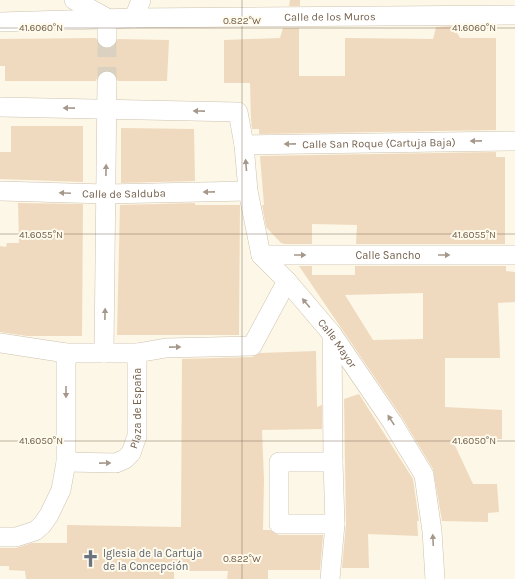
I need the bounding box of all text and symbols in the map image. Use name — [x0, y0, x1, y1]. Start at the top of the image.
street label: Calle de los Muros — [284, 10, 376, 23]
text: 0.822°W — [223, 15, 261, 27]
text: 41.6060°N — [19, 22, 63, 34]
text: 41.6060°N — [452, 22, 496, 34]
one-way arrow — [62, 105, 75, 111]
one-way arrow — [192, 108, 205, 114]
street label: Calle San Roque (Cartuja Baja) — [302, 135, 456, 151]
one-way arrow — [469, 138, 482, 144]
one-way arrow — [283, 141, 296, 147]
one-way arrow — [242, 159, 249, 171]
one-way arrow — [103, 163, 109, 176]
street label: Calle de Salduba — [82, 186, 166, 201]
one-way arrow — [59, 189, 71, 196]
one-way arrow — [202, 189, 215, 195]
text: 41.6055°N — [19, 229, 63, 241]
text: 41.6055°N — [452, 229, 496, 241]
street label: Calle Sancho — [356, 249, 420, 262]
one-way arrow — [294, 252, 307, 258]
one-way arrow — [438, 252, 451, 258]
one-way arrow — [302, 298, 311, 309]
one-way arrow — [102, 307, 108, 320]
street label: Calle Mayor — [315, 316, 360, 370]
one-way arrow — [169, 344, 182, 351]
street label: Plaza de España — [127, 368, 144, 450]
one-way arrow — [63, 386, 69, 399]
one-way arrow — [387, 414, 394, 426]
text: 41.6050°N — [19, 435, 63, 447]
text: 41.6050°N — [452, 435, 496, 447]
one-way arrow — [99, 460, 112, 466]
one-way arrow — [429, 534, 436, 546]
place label: Iglesia de la Cartuja de la Concepción — [103, 547, 202, 573]
church icon: Iglesia de la Cartuja de la Concepción — [80, 549, 100, 569]
text: 0.822°W — [223, 553, 261, 565]

